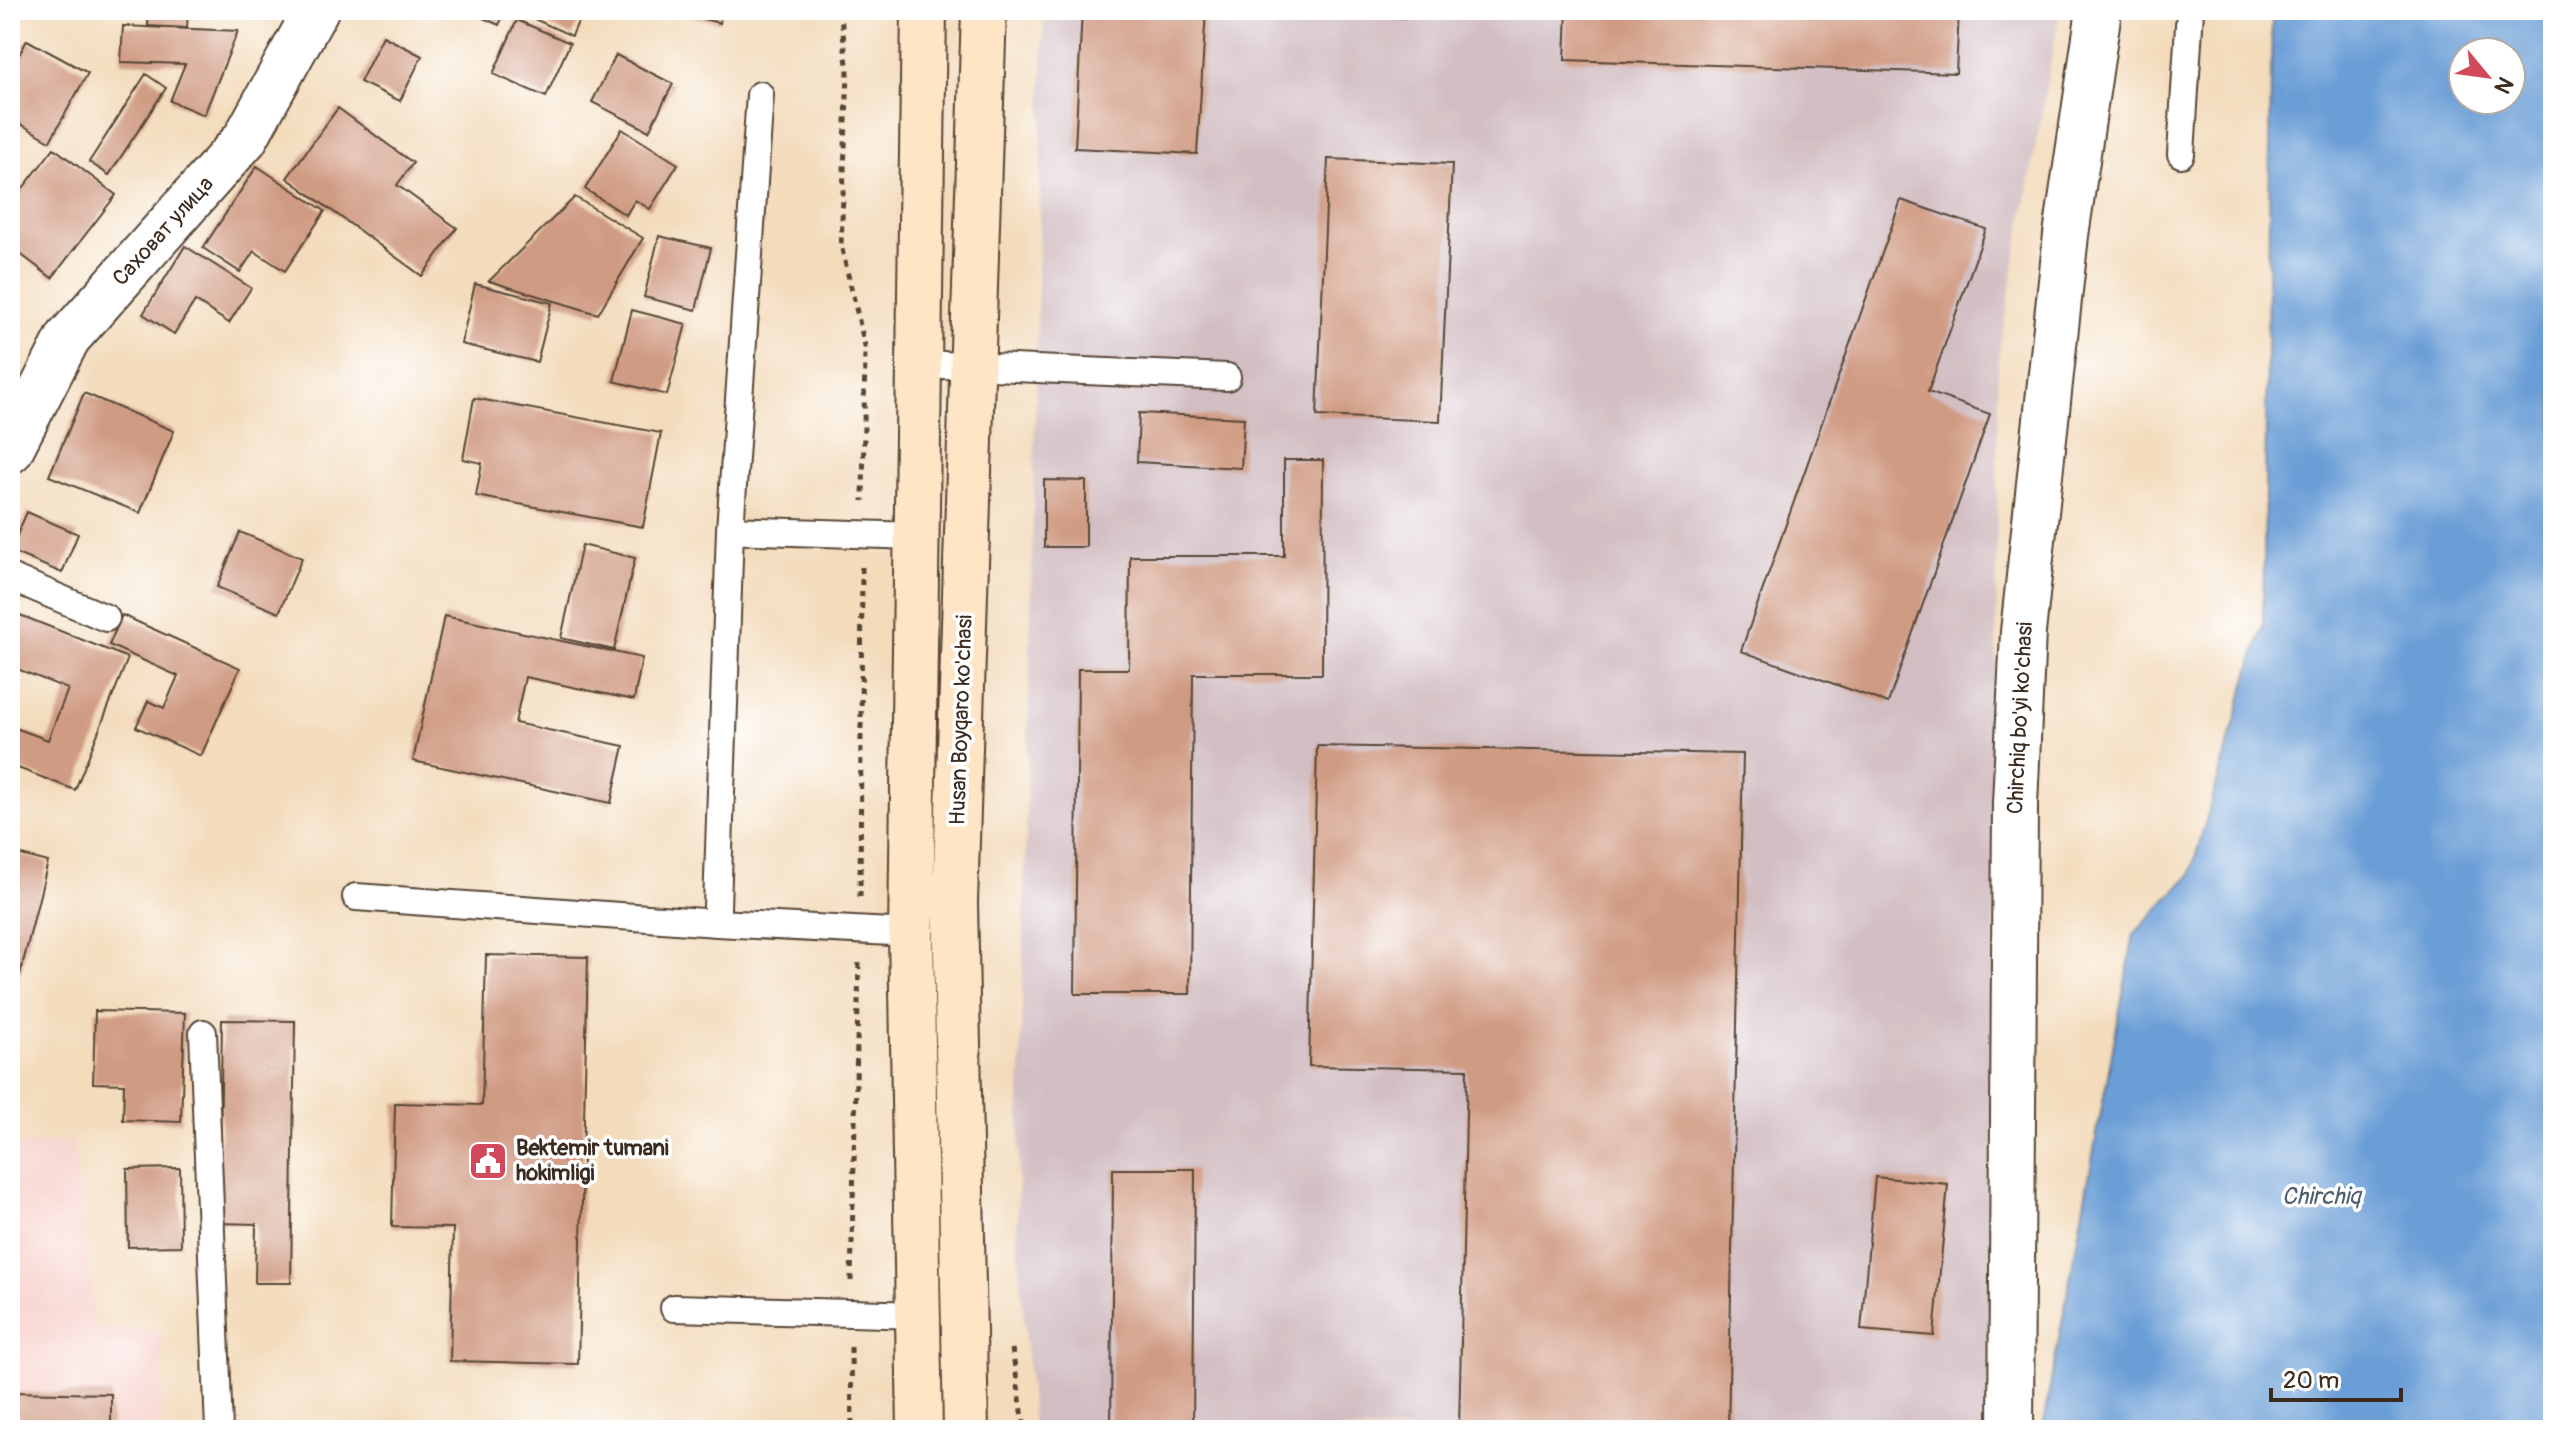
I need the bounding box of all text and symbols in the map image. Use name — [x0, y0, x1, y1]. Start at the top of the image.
north arrow — [2447, 36, 2527, 116]
text: N — [2488, 72, 2519, 99]
street label: Саховат улица — [106, 170, 220, 292]
street label: Husan Boyqaro ko'chasi — [943, 614, 979, 826]
street label: Chirchiq bo'yi ko'chasi — [2001, 621, 2039, 815]
place label: Bektemir tumani hokimligi — [516, 1134, 669, 1187]
public building icon: Bektemir tumani hokimligi — [467, 1140, 509, 1182]
water label: Chirchiq — [2282, 1182, 2363, 1211]
scale bar — [2271, 1352, 2401, 1402]
text: 20 m — [2283, 1366, 2339, 1395]

